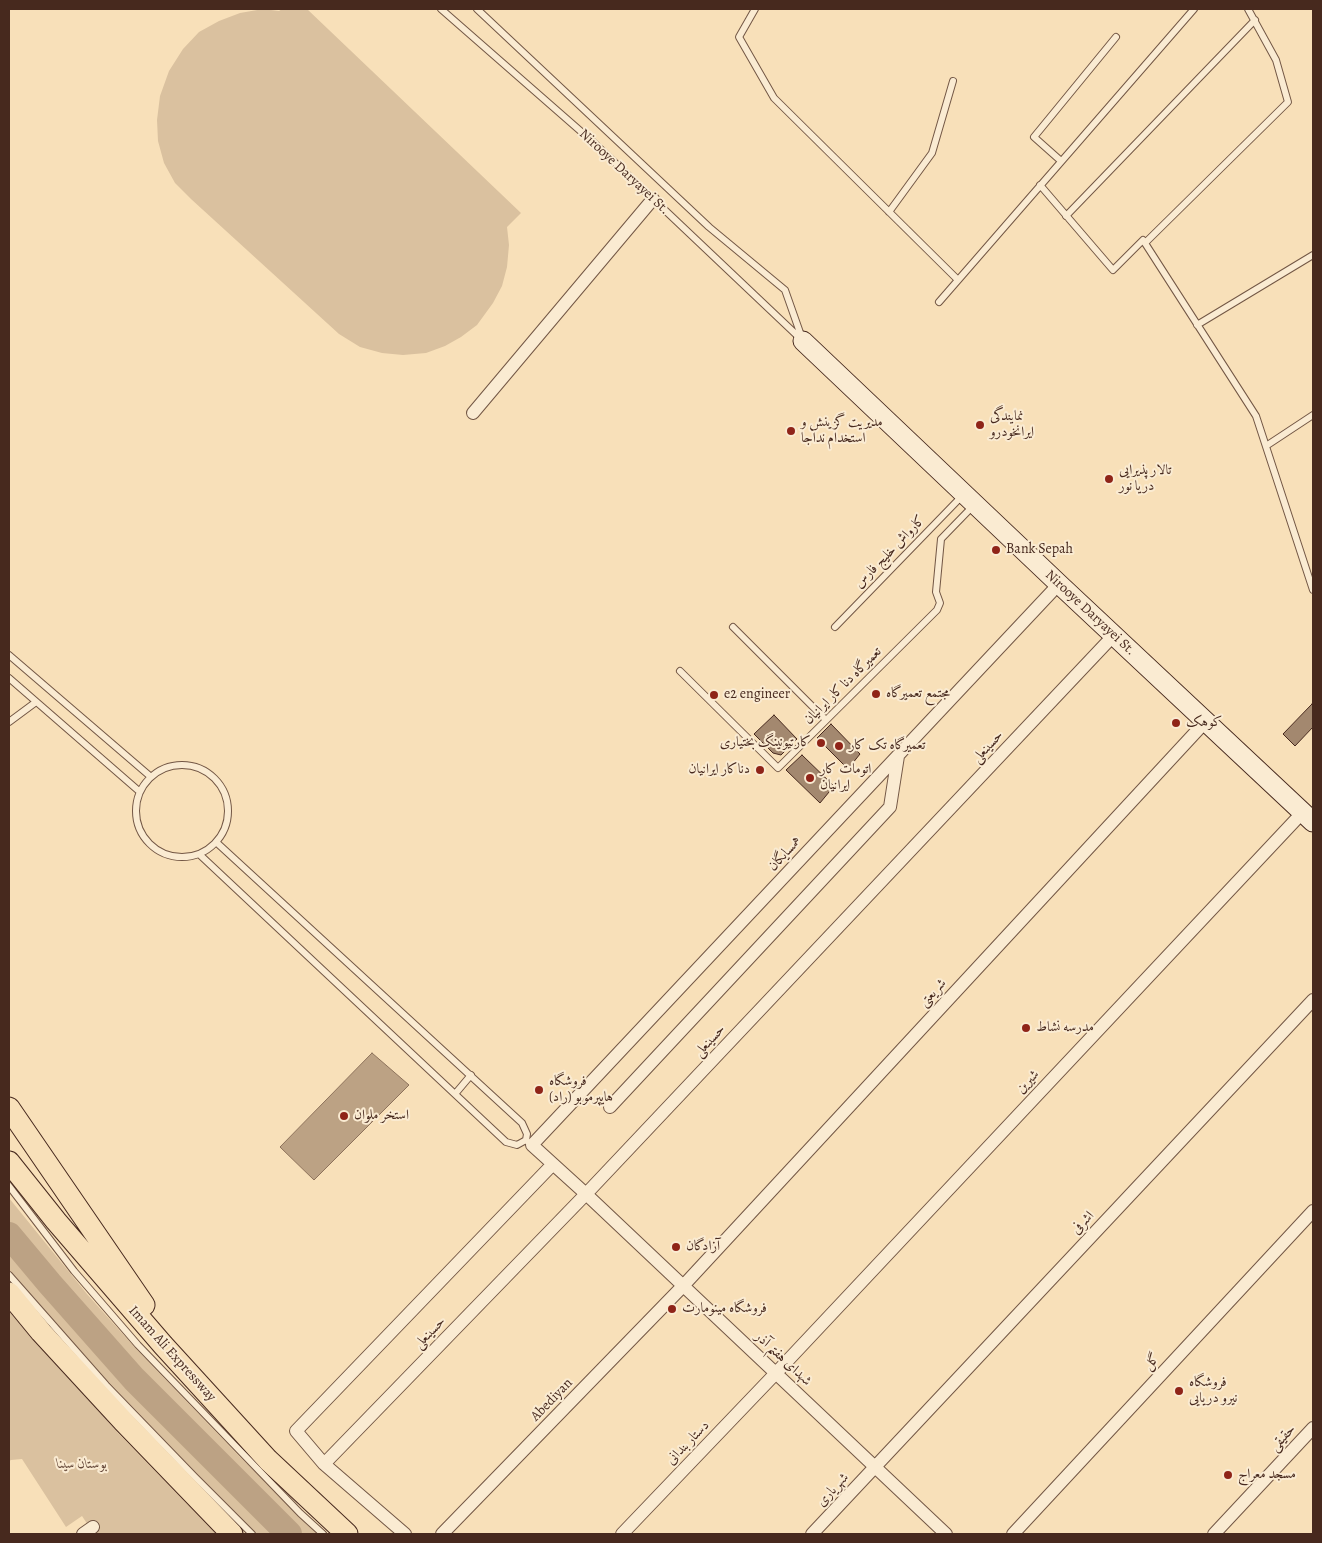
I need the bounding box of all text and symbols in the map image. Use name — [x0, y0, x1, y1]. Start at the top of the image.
street label: Nirooye Daryayei St. — [575, 126, 673, 218]
place label: نمایندگی ایرانخودرو — [990, 409, 1034, 442]
place label: مدیریت گزینش و استخدام نداجا — [801, 415, 883, 448]
marker: نمایندگی ایرانخودرو — [974, 419, 986, 431]
marker: مدیریت گزینش و استخدام نداجا — [785, 425, 797, 437]
place label: تالار پذیرایی دریا نور — [1119, 463, 1171, 496]
marker: تالار پذیرایی دریا نور — [1103, 473, 1115, 485]
street label: کارواش خلیج فارس — [851, 512, 929, 592]
place label: Bank Sepah — [1006, 542, 1073, 558]
marker: Bank Sepah — [990, 544, 1002, 556]
street label: Nirooye Daryayei St. — [1041, 567, 1139, 659]
street label: تعمیرگاه دنا کار ایرانیان — [801, 644, 885, 728]
place label: مجتمع تعمیرگاه — [886, 686, 950, 702]
place label: e2 engineer — [724, 687, 790, 703]
marker: مجتمع تعمیرگاه — [870, 688, 882, 700]
marker: e2 engineer — [708, 689, 720, 701]
place label: کوهک — [1186, 715, 1222, 731]
marker: کوهک — [1170, 717, 1182, 729]
street label: حسینعلی — [969, 727, 1007, 767]
place label: کارتیونینگ بختیاری — [720, 735, 811, 751]
marker: کارتیونینگ بختیاری — [815, 737, 827, 749]
place label: تعمیرگاه تک کار — [849, 738, 925, 754]
marker: تعمیرگاه تک کار — [833, 740, 845, 752]
place label: دناکار ایرانیان — [689, 762, 750, 778]
place label: اتومات کار ایرانیان — [820, 762, 871, 794]
marker: دناکار ایرانیان — [754, 764, 766, 776]
marker: اتومات کار ایرانیان — [804, 772, 816, 784]
street label: همسایگان — [765, 833, 805, 875]
street label: شریعتی — [916, 975, 950, 1011]
place label: مدرسه نشاط — [1036, 1020, 1094, 1036]
street label: حسینعلی — [691, 1021, 729, 1061]
marker: مدرسه نشاط — [1020, 1022, 1032, 1034]
street label: شیرین — [1013, 1067, 1043, 1097]
place label: فروشگاه هایپرموبو (راد) — [549, 1074, 613, 1106]
marker: فروشگاه هایپرموبو (راد) — [533, 1084, 545, 1096]
place label: استخر ملوان — [354, 1108, 409, 1124]
marker: استخر ملوان — [338, 1110, 350, 1122]
street label: اشرفی — [1068, 1208, 1098, 1238]
place label: آزادگان — [686, 1239, 720, 1255]
marker: آزادگان — [670, 1241, 682, 1253]
place label: فروشگاه مینومارت — [682, 1301, 767, 1317]
street label: Imam Ali Expressway — [125, 1303, 219, 1405]
marker: فروشگاه مینومارت — [666, 1303, 678, 1315]
street label: حسینعلی — [411, 1313, 449, 1353]
street label: شهدای هفتم آذر — [751, 1328, 815, 1390]
street label: گل — [1140, 1350, 1164, 1374]
street label: Abediyan — [528, 1375, 576, 1425]
place label: فروشگاه نیرو دریایی — [1189, 1375, 1237, 1408]
marker: فروشگاه نیرو دریایی — [1173, 1385, 1185, 1397]
street label: دستار بندانی — [663, 1417, 713, 1469]
street label: حقیقی — [1266, 1421, 1300, 1455]
park label: بوستان سینا — [57, 1457, 107, 1473]
place label: مسجد معراج — [1238, 1467, 1296, 1483]
marker: مسجد معراج — [1222, 1469, 1234, 1481]
street label: شهریاری — [813, 1470, 853, 1510]

